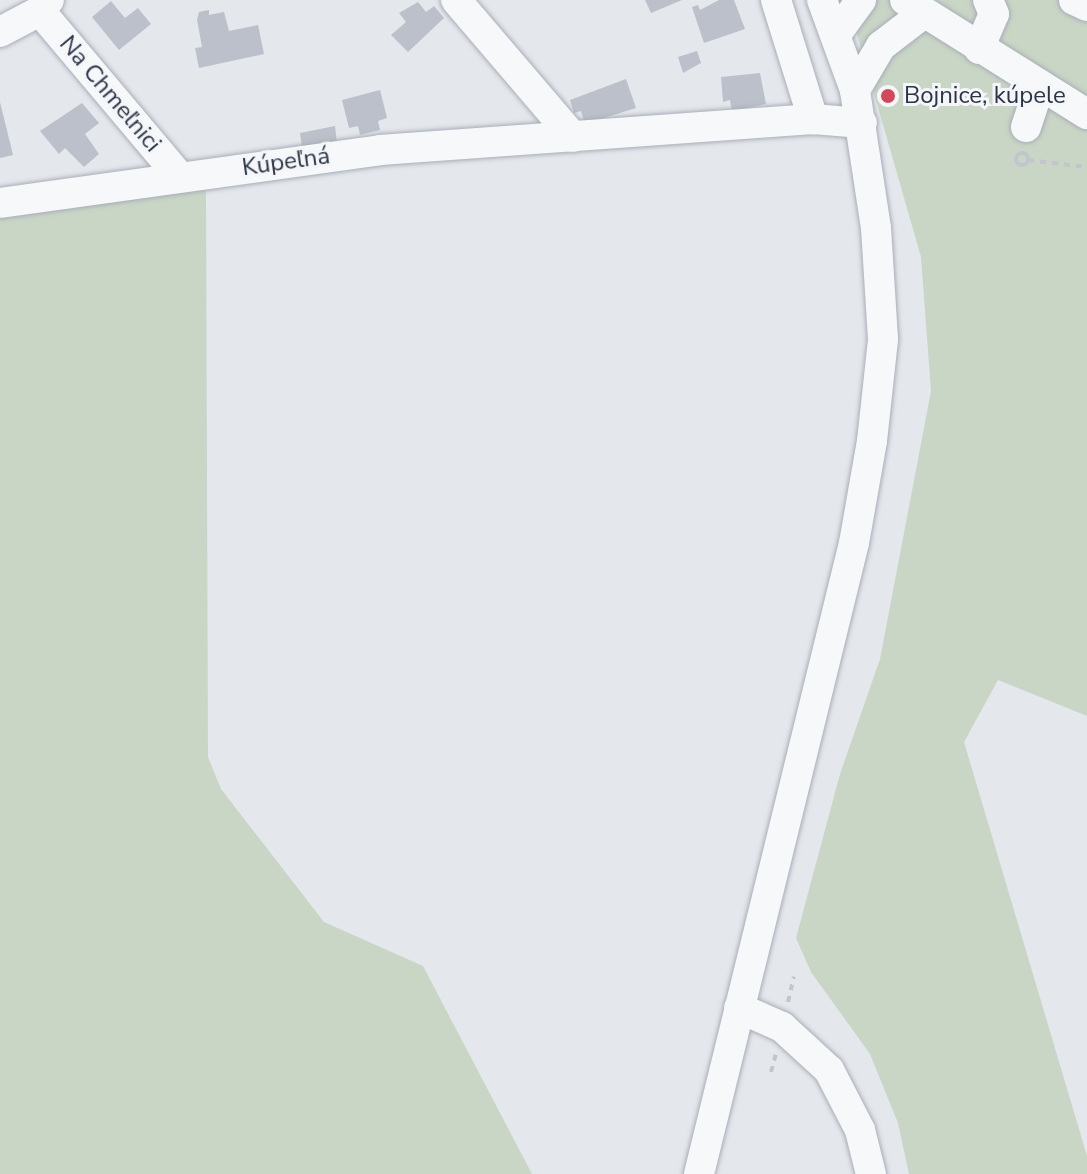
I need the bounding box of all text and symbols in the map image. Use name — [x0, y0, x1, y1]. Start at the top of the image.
street label: Na Chmeľnici — [53, 30, 167, 158]
place label: Bojnice, kúpele — [904, 82, 1066, 110]
marker: Bojnice, kúpele — [879, 87, 897, 105]
street label: Kúpeľná — [240, 142, 332, 182]

